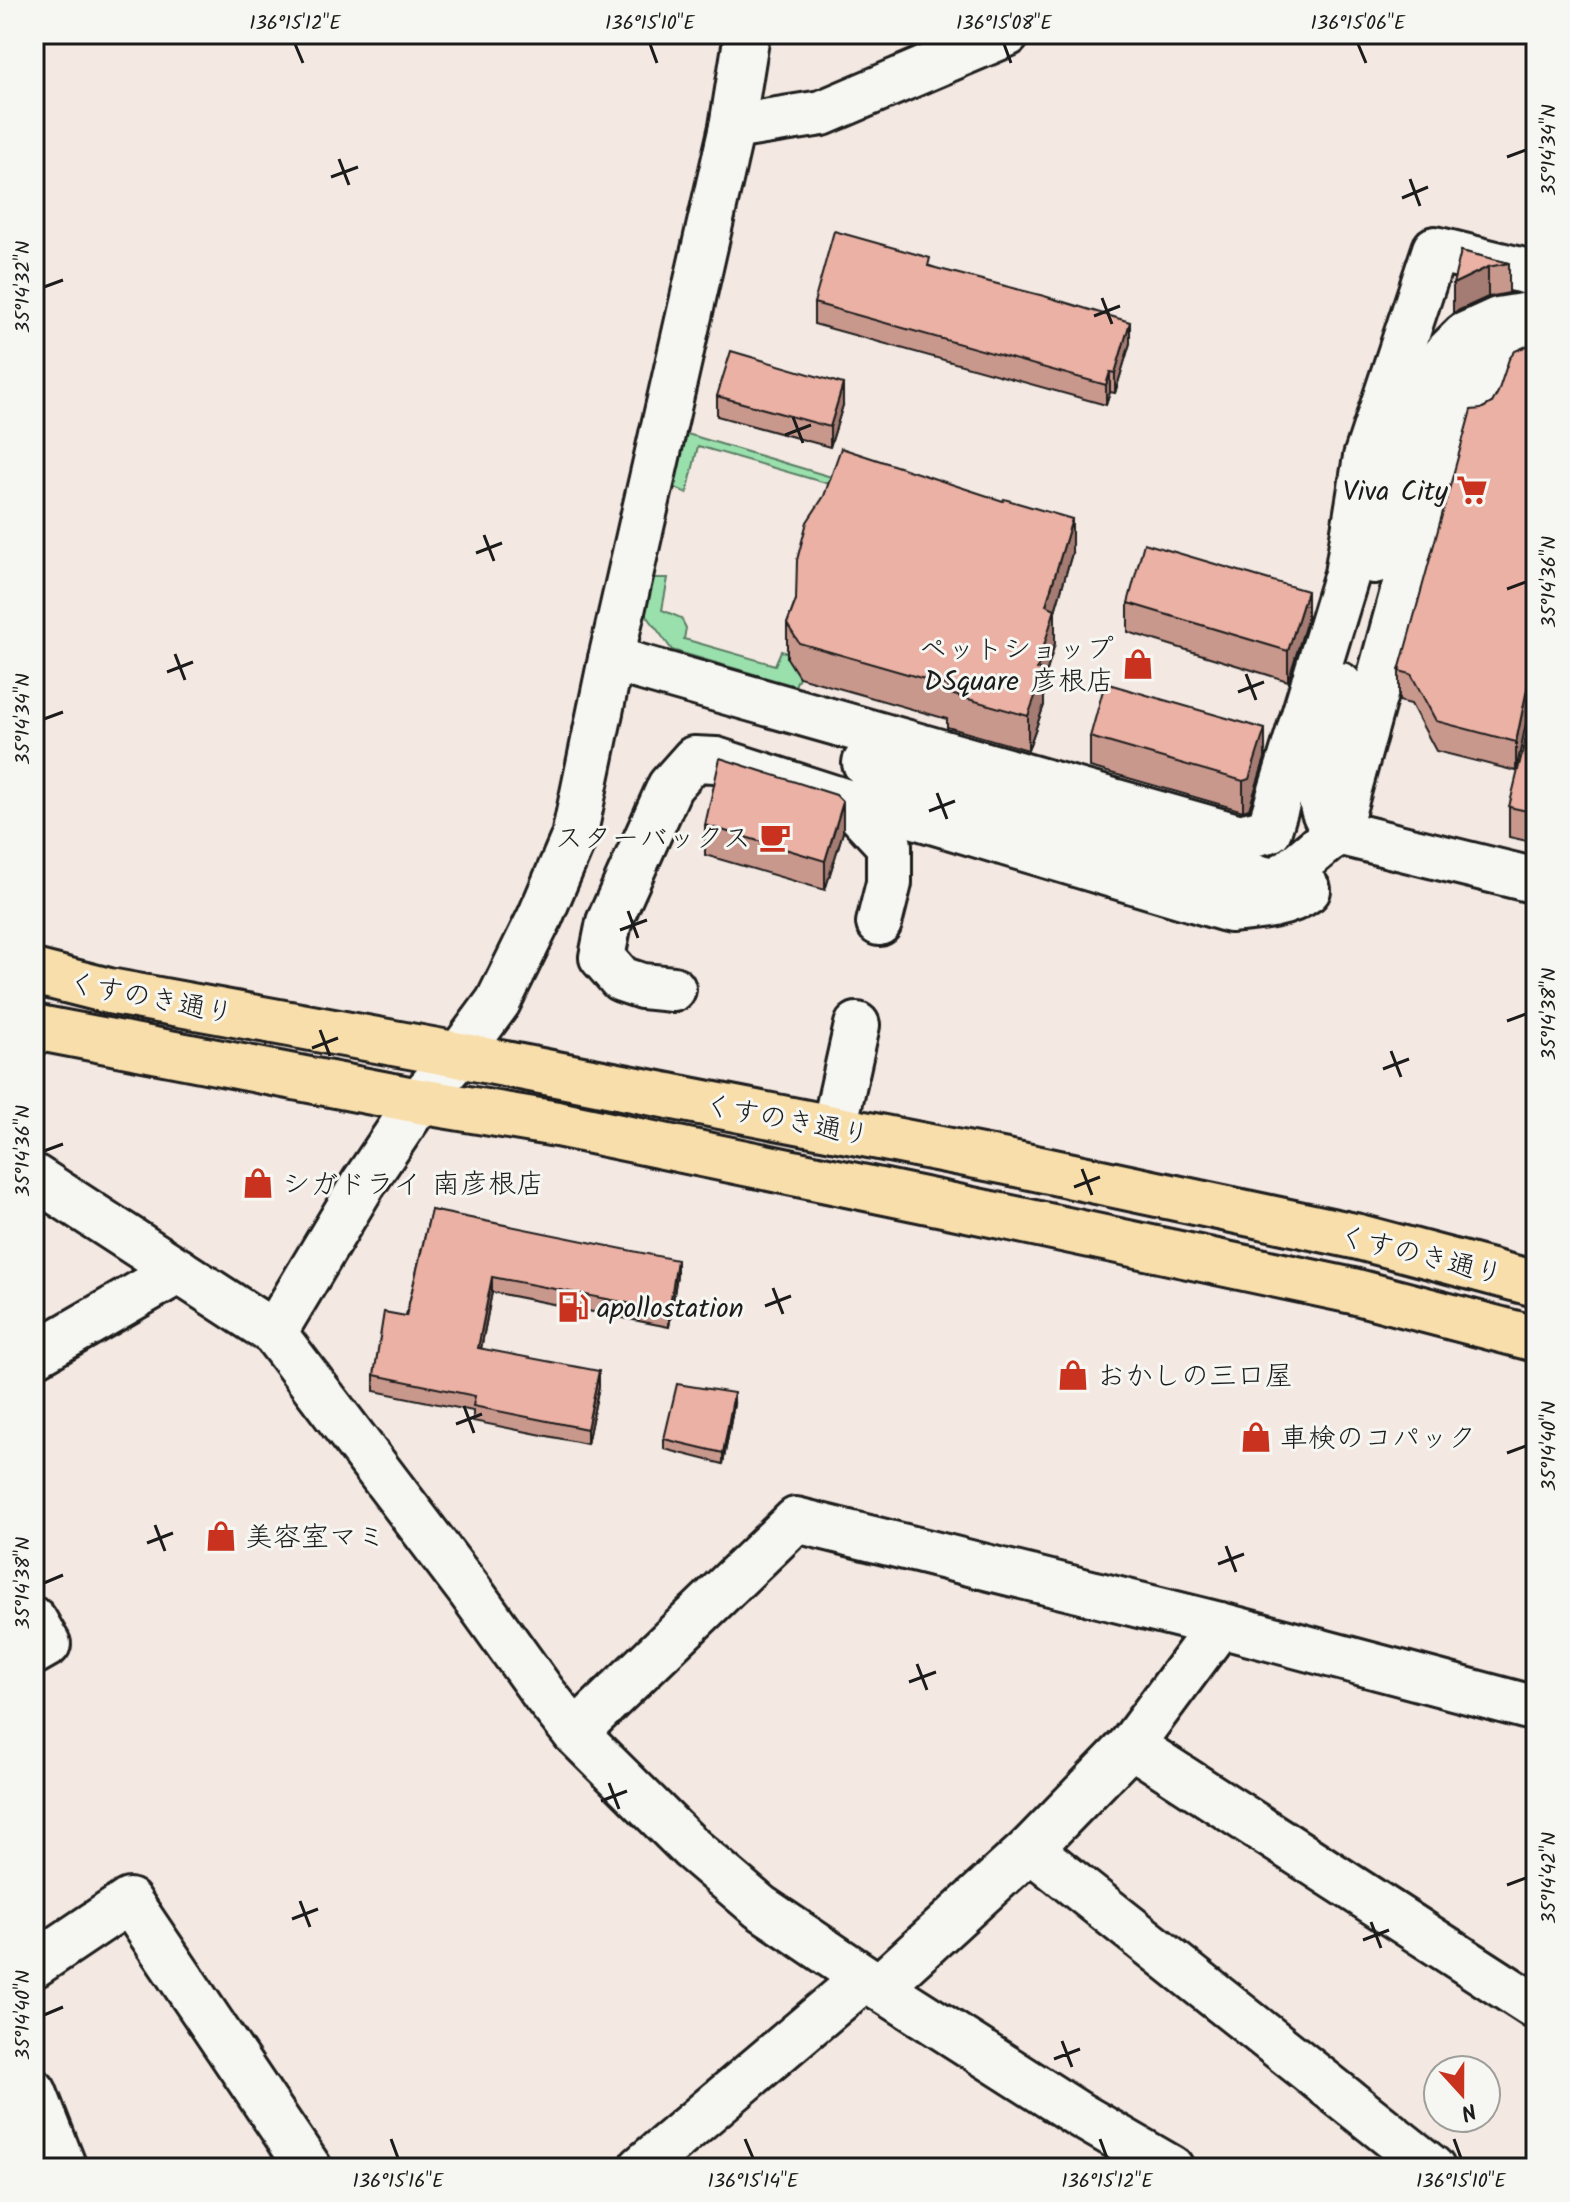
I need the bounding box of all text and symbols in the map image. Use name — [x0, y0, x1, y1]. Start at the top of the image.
text: 136°15'12"E — [249, 8, 342, 40]
text: 136°15'10"E — [605, 8, 696, 40]
text: 136°15'08"E — [956, 8, 1053, 40]
text: 136°15'06"E — [1311, 8, 1407, 40]
text: 35°14'34"N — [1534, 104, 1566, 196]
text: 35°14'32"N — [8, 241, 40, 333]
place label: Viva City — [1343, 470, 1449, 515]
supermarket icon: Viva City — [1455, 473, 1489, 507]
text: 35°14'36"N — [1534, 536, 1566, 628]
place label: ペットショップ DSquare 彦根店 — [919, 628, 1114, 705]
shop icon: ペットショップ DSquare 彦根店 — [1121, 647, 1155, 681]
text: 35°14'34"N — [8, 673, 40, 765]
place label: スターバックス — [555, 817, 751, 862]
cafe icon: スターバックス — [758, 820, 792, 854]
street label: くすのき通り — [64, 961, 237, 1038]
text: 35°14'38"N — [1534, 968, 1566, 1060]
street label: くすのき通り — [700, 1083, 873, 1160]
text: 35°14'36"N — [8, 1105, 40, 1197]
place label: シガドライ 南彦根店 — [282, 1163, 544, 1208]
shop icon: シガドライ 南彦根店 — [241, 1166, 275, 1200]
street label: くすのき通り — [1333, 1214, 1507, 1299]
place label: apollostation — [597, 1287, 744, 1332]
fuel station icon: apollostation — [556, 1290, 590, 1324]
place label: おかしの三口屋 — [1097, 1355, 1293, 1400]
shop icon: おかしの三口屋 — [1056, 1358, 1090, 1392]
text: 35°14'40"N — [1534, 1401, 1566, 1491]
place label: 車検のコパック — [1280, 1417, 1476, 1462]
shop icon: 車検のコパック — [1239, 1420, 1273, 1454]
place label: 美容室マミ — [245, 1516, 385, 1561]
shop icon: 美容室マミ — [204, 1519, 238, 1553]
text: 35°14'38"N — [8, 1537, 40, 1629]
text: 35°14'42"N — [1534, 1832, 1566, 1924]
text: 35°14'40"N — [8, 1970, 40, 2060]
north arrow — [1422, 2054, 1502, 2134]
text: N — [1455, 2092, 1481, 2129]
text: 136°15'16"E — [352, 2166, 445, 2198]
text: 136°15'14"E — [707, 2166, 800, 2198]
text: 136°15'12"E — [1061, 2166, 1154, 2198]
text: 136°15'10"E — [1416, 2166, 1507, 2198]

